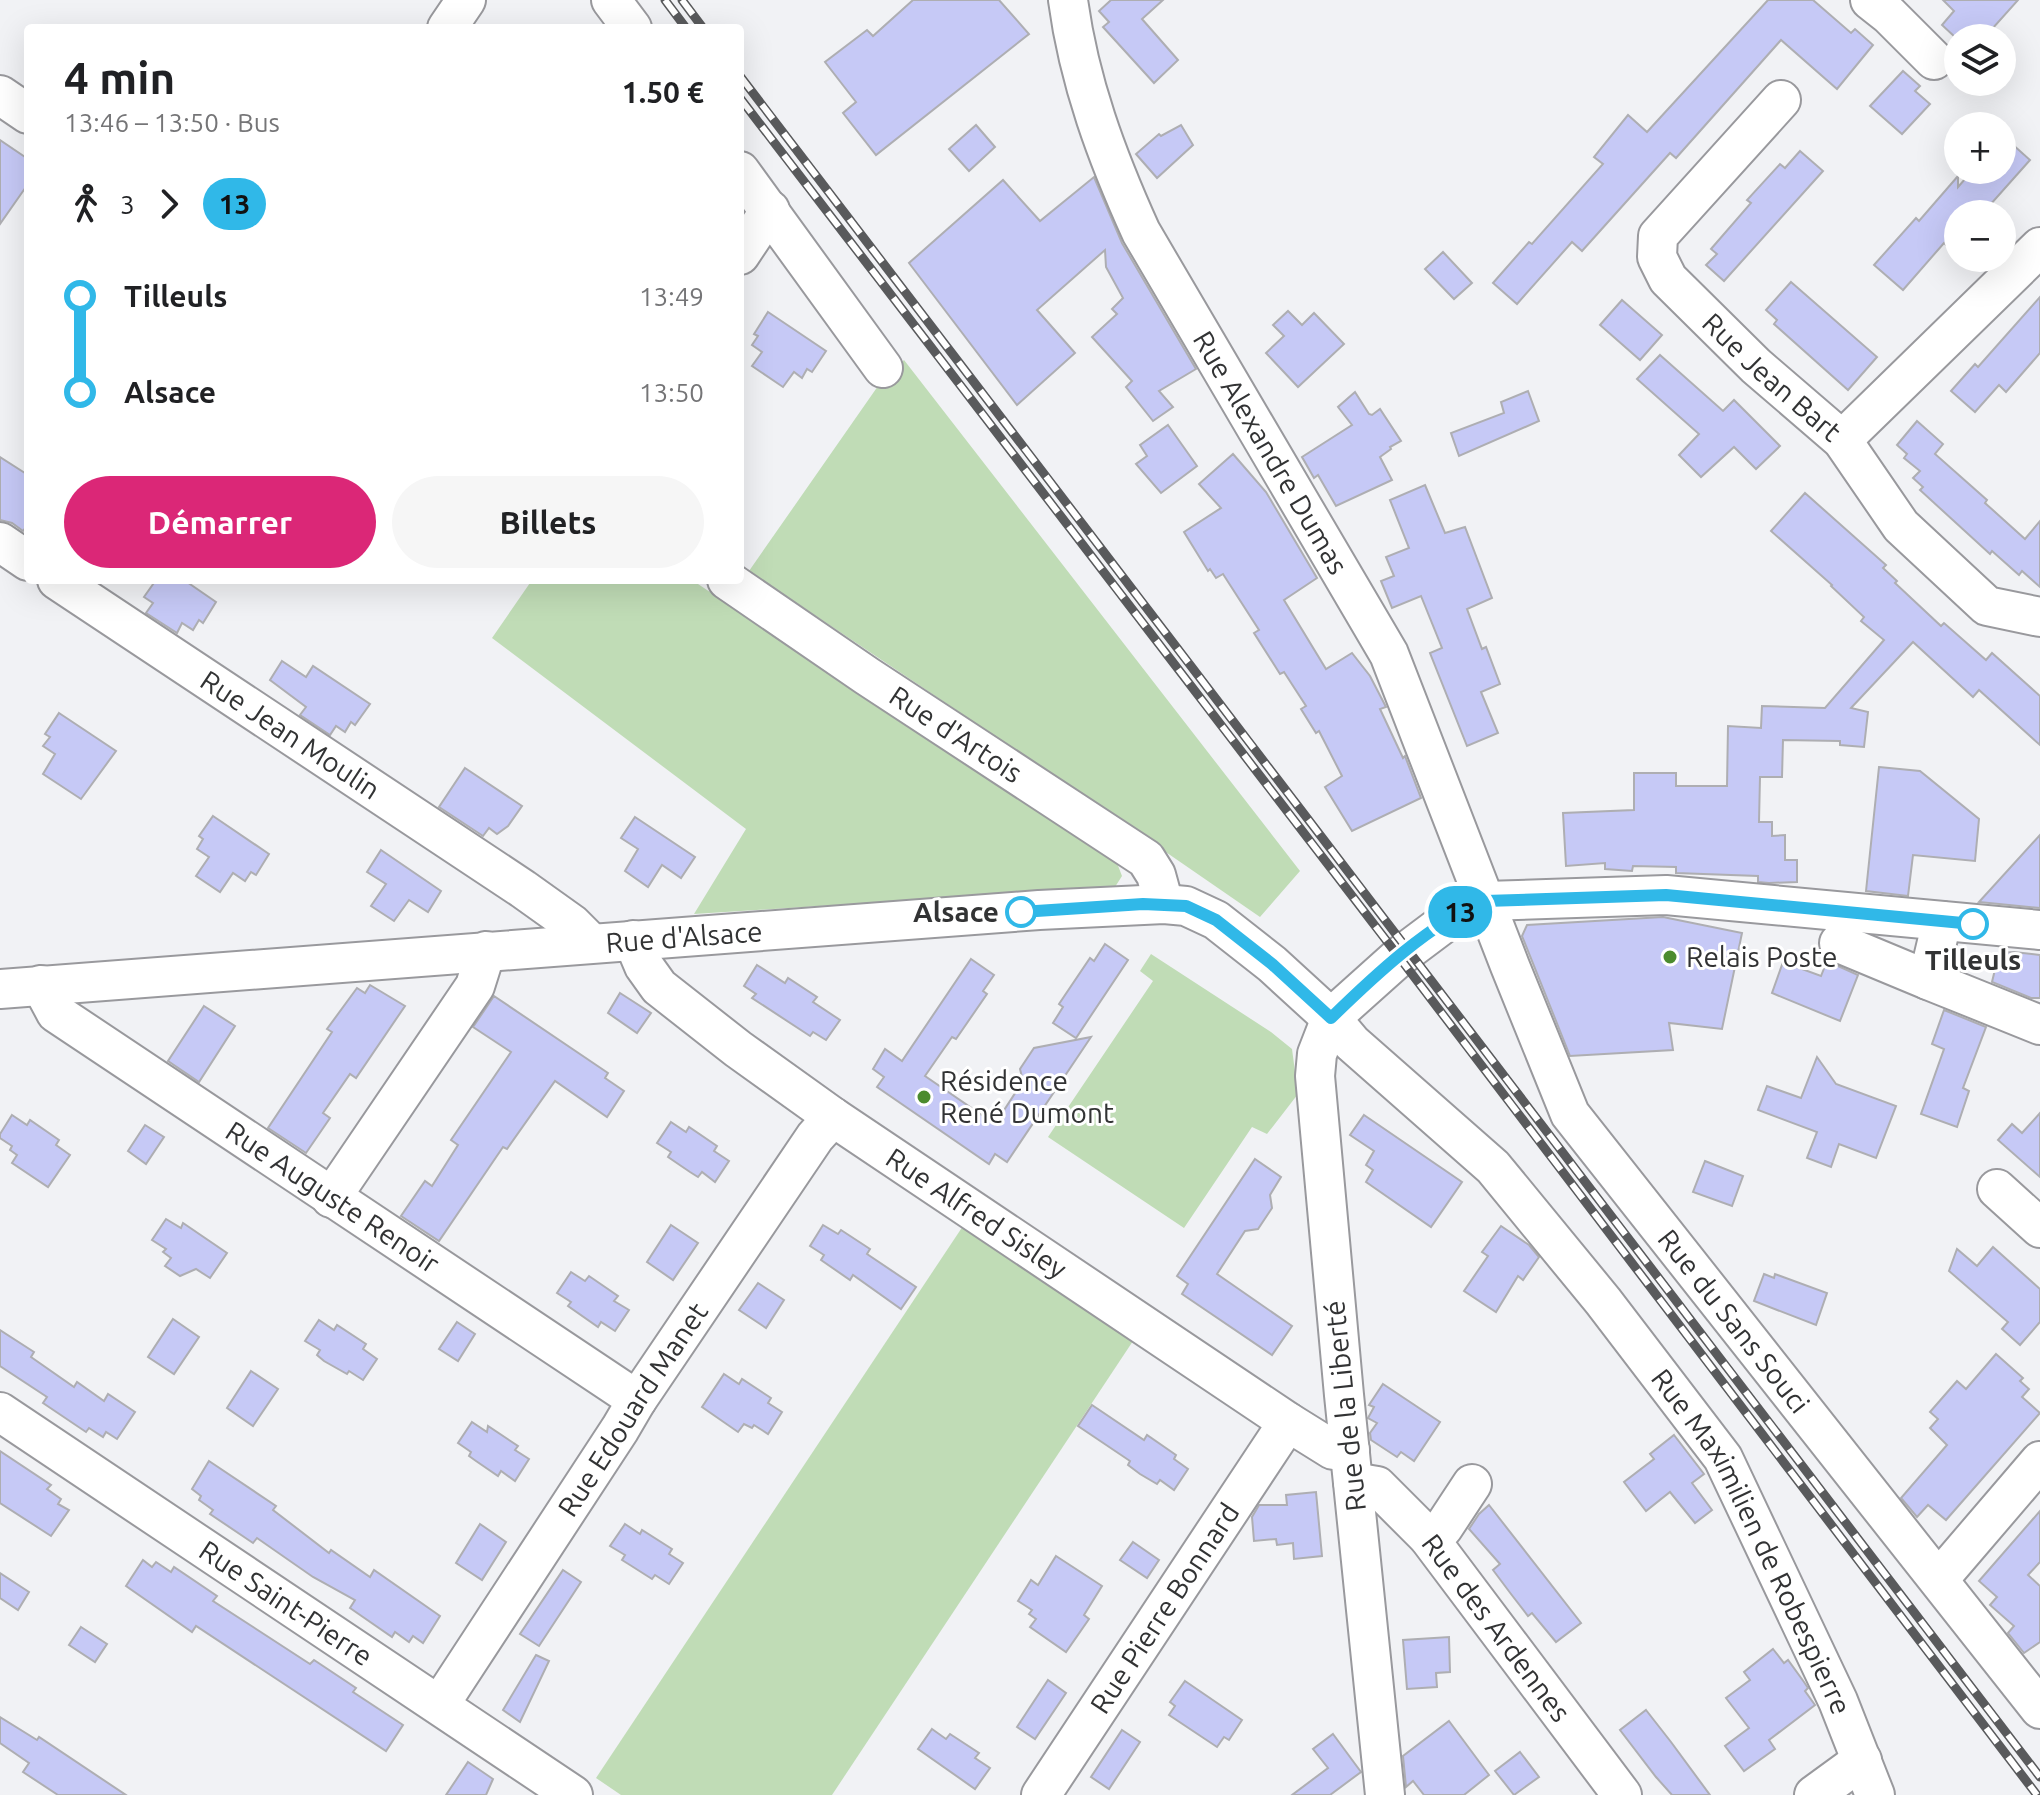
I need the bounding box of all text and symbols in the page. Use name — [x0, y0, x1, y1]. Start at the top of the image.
map controls — [1944, 24, 2016, 272]
button: layers — [1944, 24, 2016, 96]
text: 4 min — [64, 53, 175, 102]
text: 1.50 € — [622, 75, 704, 109]
text: 13:46 – 13:50 · Bus — [64, 108, 280, 137]
button: + — [1944, 112, 2016, 184]
icon: walk — [64, 182, 108, 226]
icon: forward — [147, 182, 191, 226]
text: 13 — [219, 188, 250, 219]
text: 3 — [120, 190, 135, 219]
button: − — [1944, 200, 2016, 272]
text: Tilleuls — [124, 279, 227, 313]
text: 13:49 — [639, 282, 704, 311]
street label: Rue Jean Bart — [1697, 307, 1847, 447]
street label: Rue Alexandre Dumas — [1188, 325, 1354, 579]
text: Alsace — [124, 375, 216, 409]
text: 13:50 — [639, 378, 704, 407]
button: Démarrer — [64, 476, 376, 568]
button: Billets — [392, 476, 704, 568]
street label: Rue Jean Moulin — [195, 664, 386, 805]
street label: Rue d'Artois — [884, 679, 1028, 788]
line badge: 13 — [1424, 886, 1496, 938]
place label: Alsace — [913, 896, 999, 927]
text: 13 — [1444, 896, 1476, 927]
marker: Alsace — [1006, 897, 1036, 927]
marker: Tilleuls — [1958, 909, 1988, 939]
street label: Rue d'Alsace — [604, 915, 764, 958]
place label: Relais Poste — [1686, 941, 1837, 972]
place label: Tilleuls — [1925, 944, 2021, 975]
marker: Relais Poste — [1661, 948, 1679, 966]
place label: Résidence René Dumont — [940, 1065, 1114, 1128]
marker: Résidence René Dumont — [915, 1088, 933, 1106]
street label: Rue Auguste Renoir — [220, 1115, 445, 1279]
street label: Rue Alfred Sisley — [881, 1141, 1073, 1284]
street label: Rue du Sans Souci — [1652, 1223, 1816, 1419]
street label: Rue Edouard Manet — [551, 1297, 713, 1522]
street label: Rue de la Liberté — [1318, 1299, 1371, 1513]
street label: Rue Maximilien de Robespierre — [1646, 1363, 1858, 1719]
street label: Rue Pierre Bonnard — [1084, 1497, 1245, 1719]
street label: Rue des Ardennes — [1416, 1528, 1577, 1727]
street label: Rue Saint-Pierre — [194, 1534, 379, 1672]

